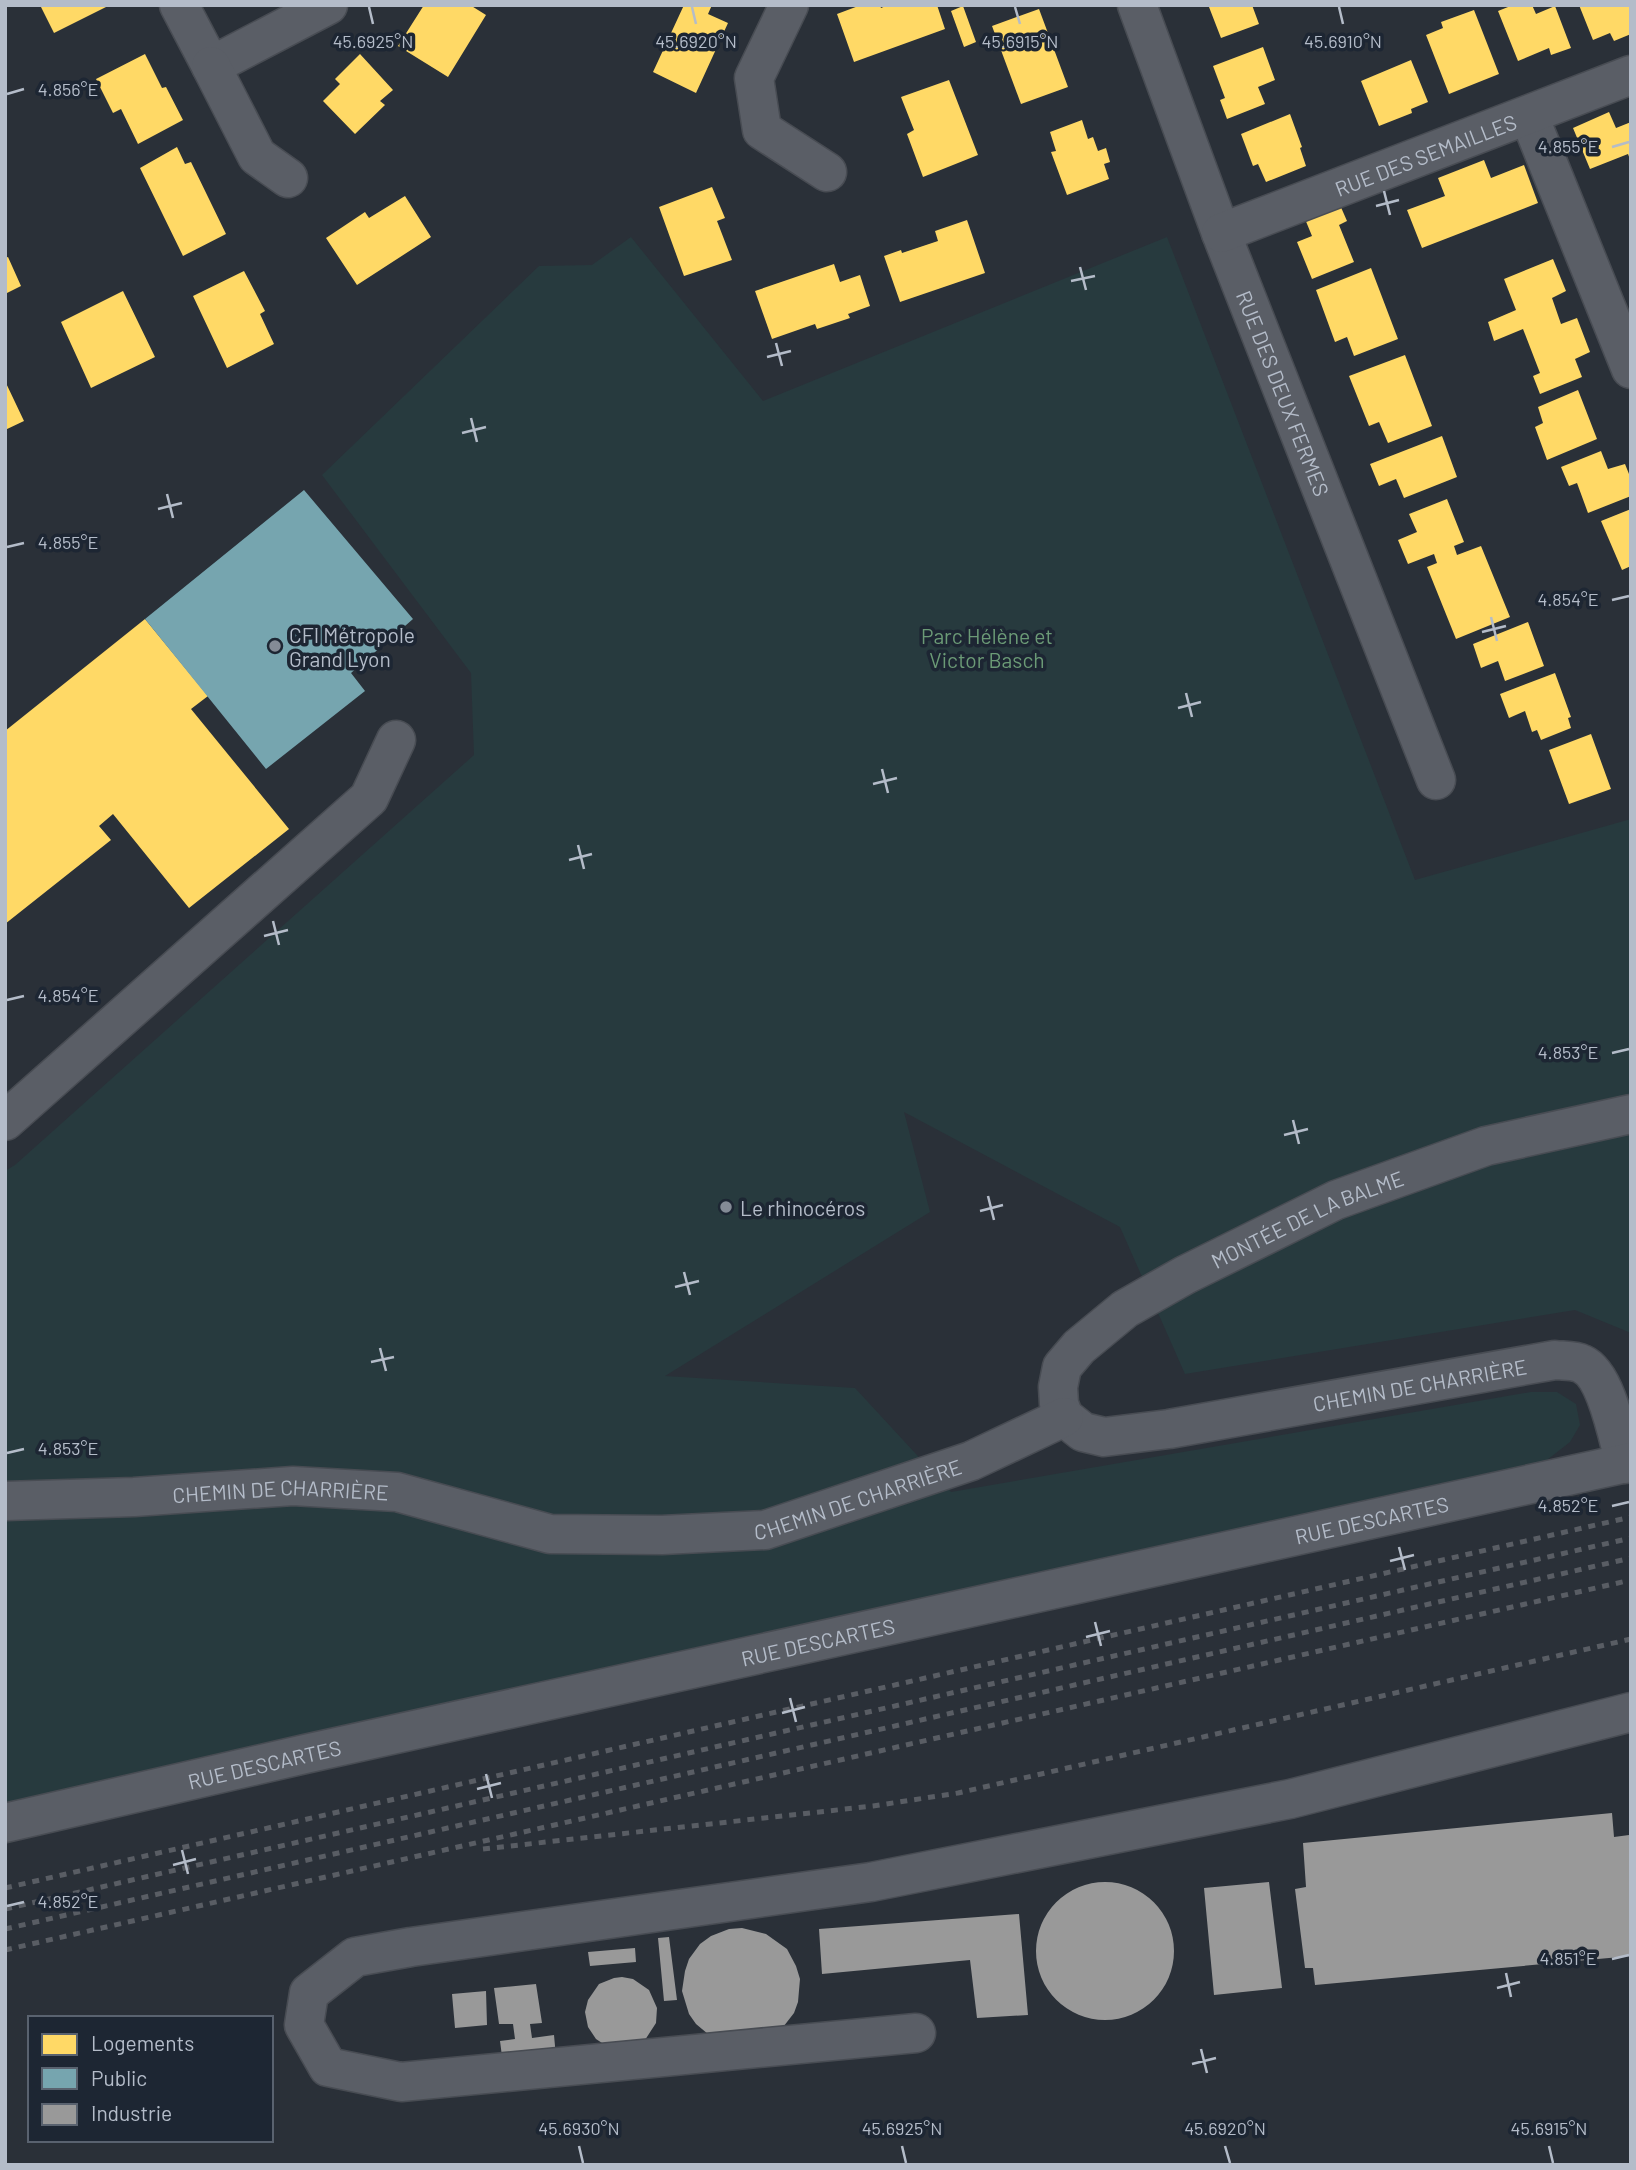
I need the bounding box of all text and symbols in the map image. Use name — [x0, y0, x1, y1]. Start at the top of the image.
text: 45.6925°N — [333, 30, 413, 52]
text: 45.6920°N — [655, 30, 737, 52]
text: 45.6915°N — [981, 30, 1059, 52]
text: 45.6910°N — [1304, 30, 1382, 52]
text: 4.856°E — [38, 78, 98, 100]
street label: RUE DES SEMAILLES — [1331, 108, 1520, 201]
text: 4.855°E — [1538, 135, 1598, 157]
street label: RUE DES DEUX FERMES — [1232, 287, 1336, 500]
text: 4.855°E — [38, 531, 98, 553]
text: 4.854°E — [1537, 588, 1599, 610]
place label: CFI Métropole Grand Lyon — [289, 622, 415, 671]
park label: Parc Hélène et Victor Basch — [921, 623, 1053, 672]
marker: CFI Métropole Grand Lyon — [267, 638, 283, 654]
text: 4.854°E — [37, 984, 99, 1006]
text: 4.853°E — [1538, 1041, 1598, 1063]
street label: MONTÉE DE LA BALME — [1207, 1164, 1407, 1273]
place label: Le rhinocéros — [740, 1195, 865, 1220]
marker: Le rhinocéros — [718, 1199, 734, 1215]
street label: CHEMIN DE CHARRIÈRE — [1311, 1353, 1529, 1416]
text: 4.853°E — [38, 1437, 98, 1459]
street label: CHEMIN DE CHARRIÈRE — [754, 1453, 964, 1543]
street label: CHEMIN DE CHARRIÈRE — [172, 1474, 390, 1507]
street label: RUE DESCARTES — [1292, 1490, 1451, 1548]
text: 4.852°E — [1538, 1494, 1598, 1516]
street label: RUE DESCARTES — [739, 1612, 897, 1670]
street label: RUE DESCARTES — [185, 1734, 343, 1793]
text: 4.852°E — [38, 1890, 98, 1912]
text: 4.851°E — [1539, 1947, 1597, 1969]
legend — [28, 2016, 273, 2142]
text: Logements — [91, 2030, 194, 2055]
text: Public — [91, 2065, 147, 2090]
text: Industrie — [91, 2100, 172, 2125]
text: 45.6930°N — [538, 2117, 620, 2139]
text: 45.6925°N — [862, 2117, 942, 2139]
text: 45.6920°N — [1184, 2117, 1266, 2139]
text: 45.6915°N — [1510, 2117, 1588, 2139]

